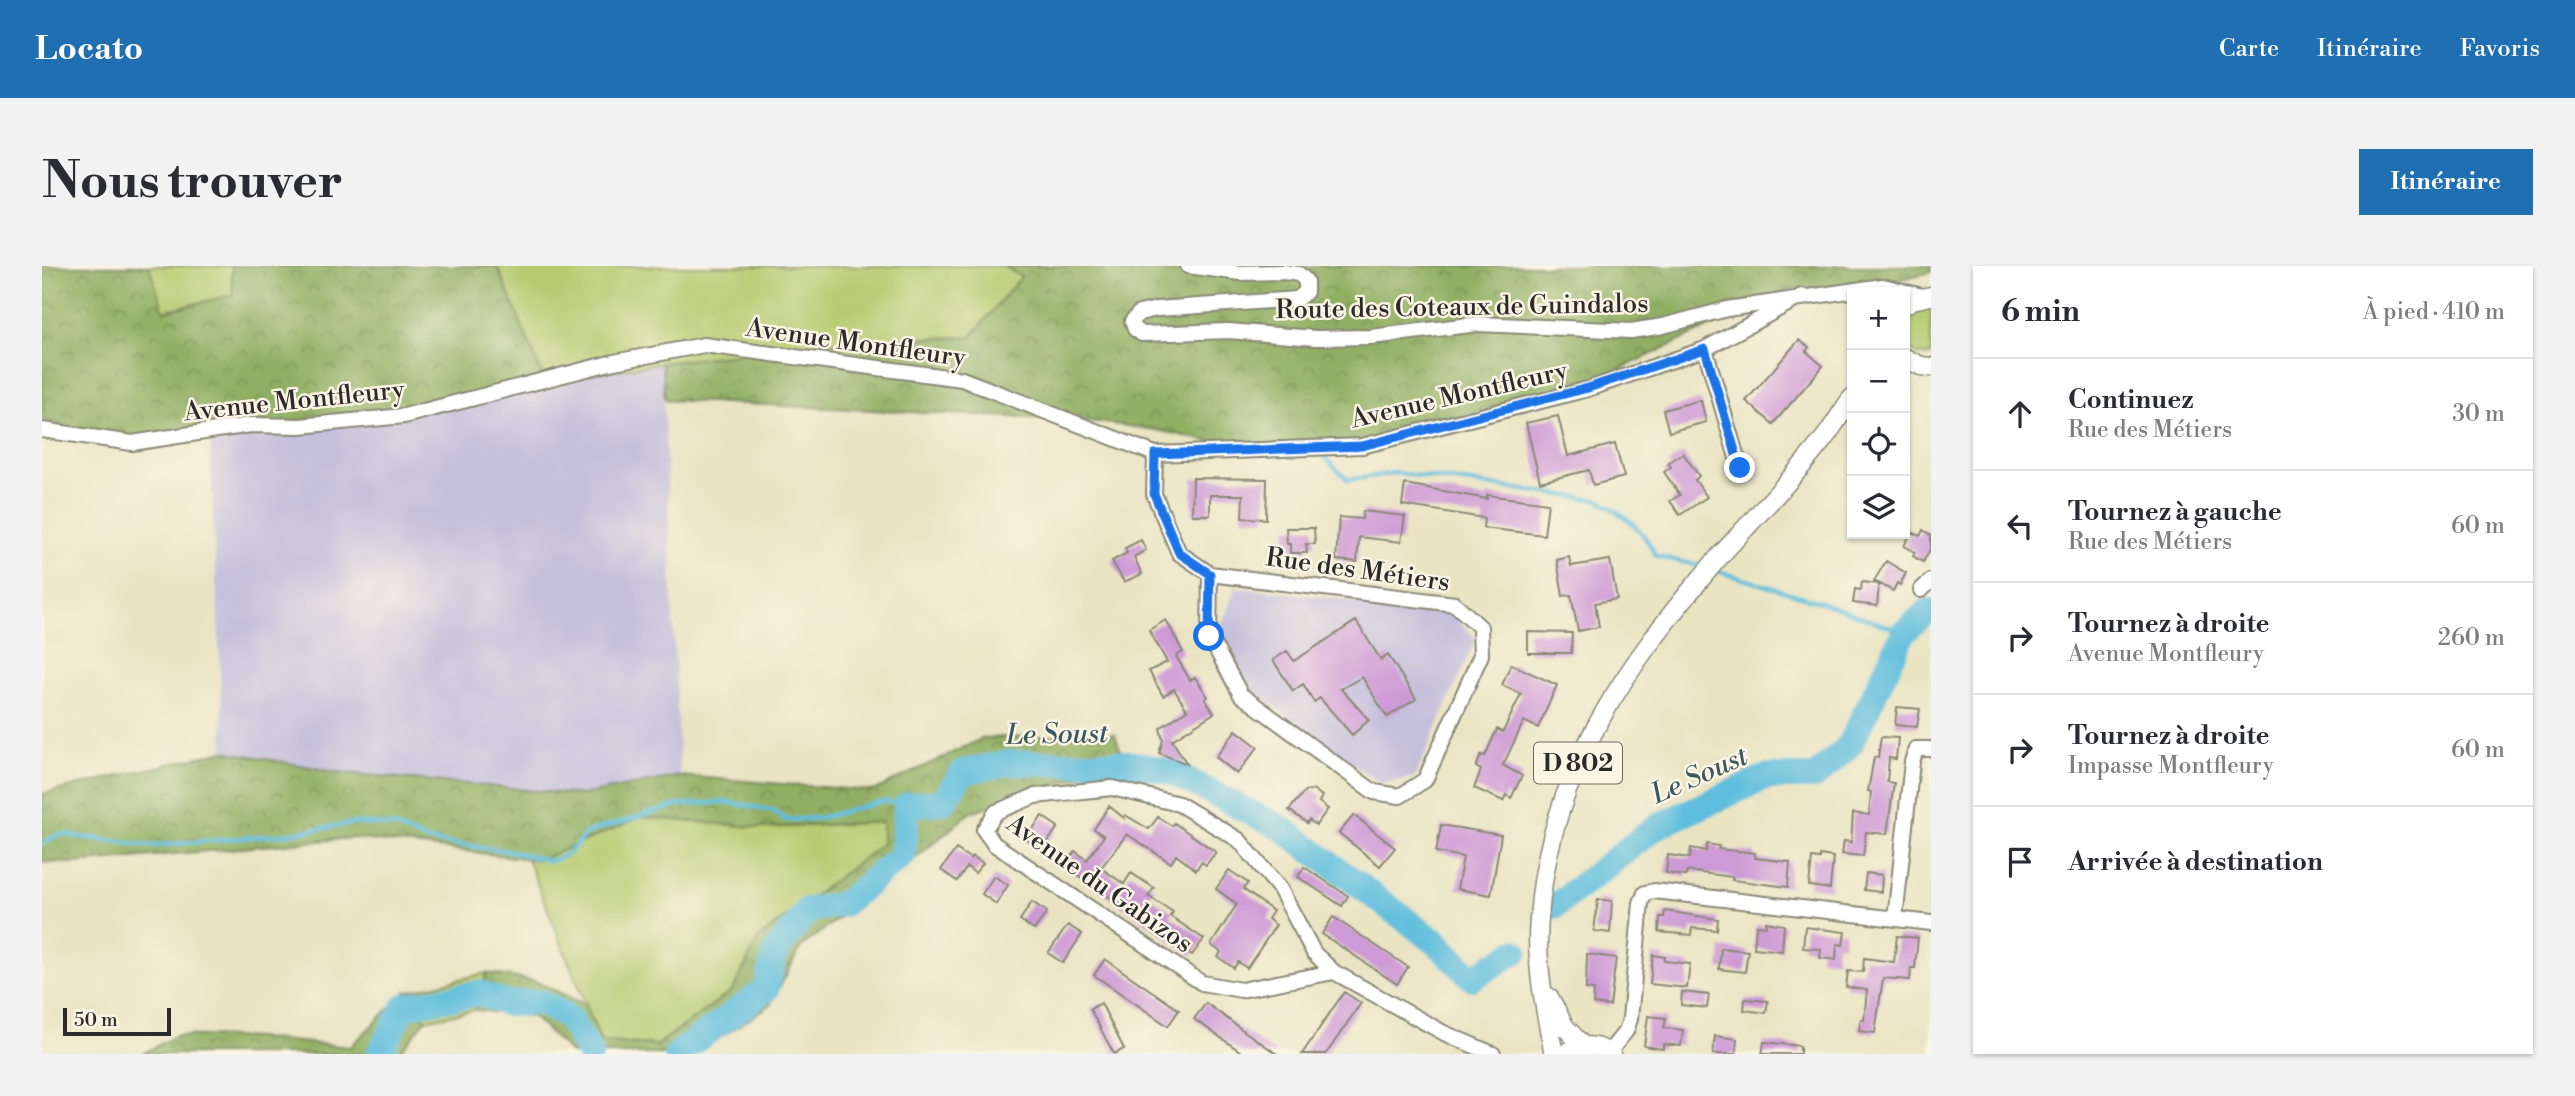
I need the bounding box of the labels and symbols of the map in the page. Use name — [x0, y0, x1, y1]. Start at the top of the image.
street label: Route des Coteaux de Guindalos — [1275, 288, 1649, 326]
street label: Avenue Montfleury — [743, 312, 968, 374]
street label: Avenue Montfleury — [1347, 354, 1571, 436]
street label: Avenue Montfleury — [181, 373, 406, 429]
route end — [1724, 452, 1755, 483]
street label: Rue des Métiers — [1264, 541, 1452, 599]
route start — [1193, 620, 1224, 651]
water label: Le Soust — [1005, 716, 1109, 753]
water label: Le Soust — [1645, 738, 1754, 812]
road number: D 802 — [1534, 742, 1622, 784]
street label: Avenue du Gabizos — [999, 807, 1199, 960]
scale bar — [63, 1005, 172, 1037]

